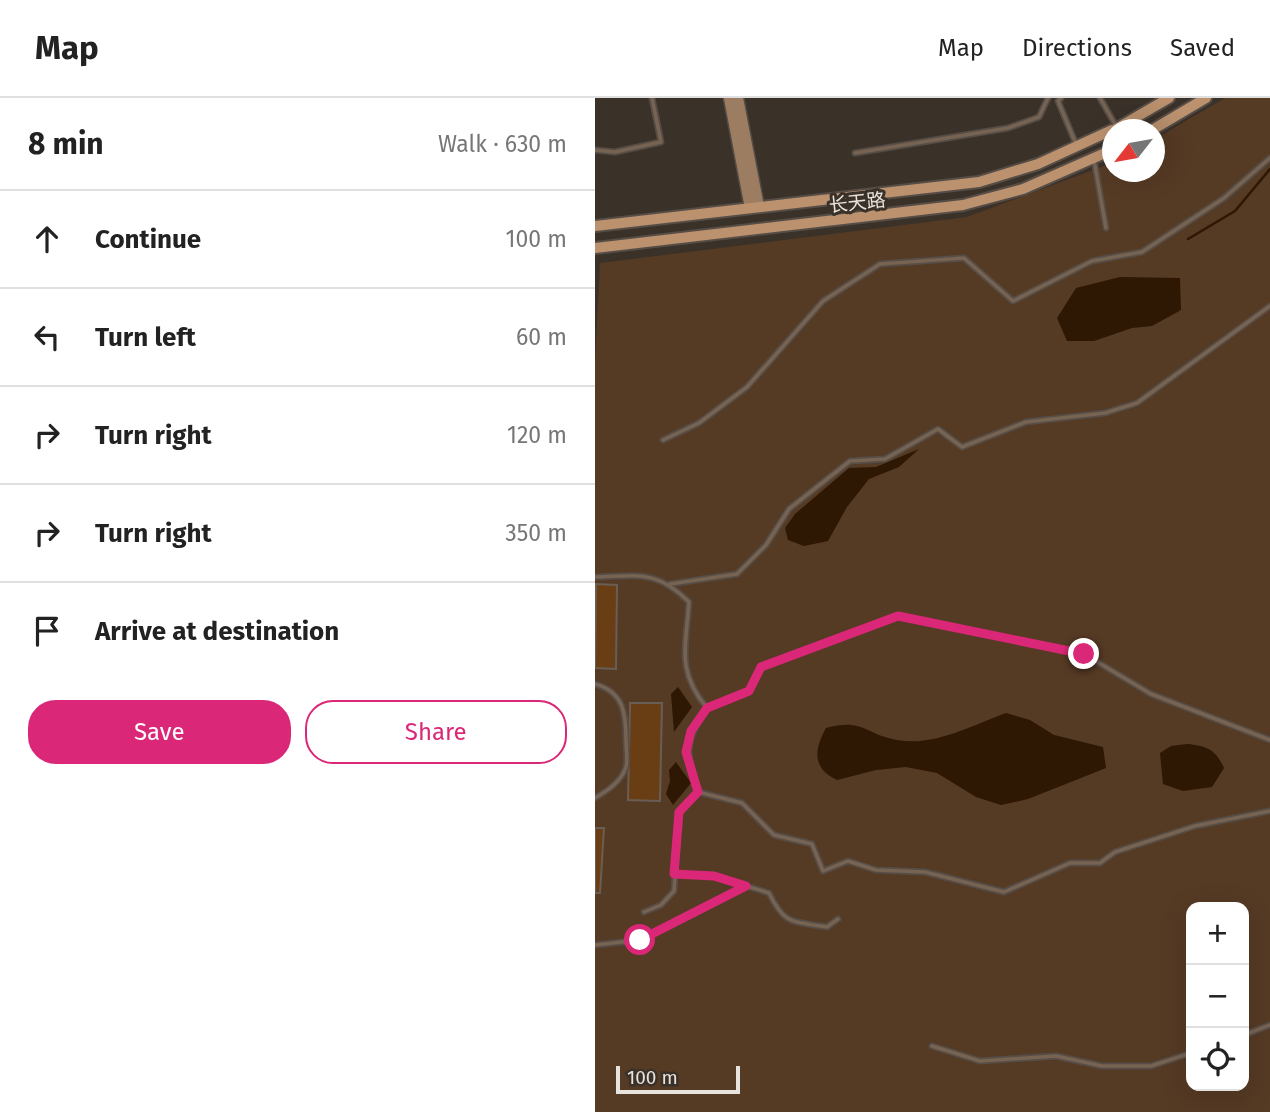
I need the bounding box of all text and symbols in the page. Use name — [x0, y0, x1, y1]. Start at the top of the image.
text: Map — [35, 28, 99, 68]
text: Map — [938, 34, 984, 62]
text: Directions — [1022, 34, 1132, 62]
text: Saved — [1170, 34, 1235, 62]
north arrow — [1102, 119, 1165, 182]
text: 8 min — [28, 126, 104, 162]
text: Walk · 630 m — [438, 130, 567, 158]
street label: 长天路 — [827, 188, 887, 217]
icon: ahead — [28, 220, 66, 258]
text: Continue — [95, 224, 201, 255]
text: 100 m — [506, 225, 567, 253]
icon: left — [28, 318, 66, 356]
text: Turn left — [95, 322, 196, 353]
text: 60 m — [516, 323, 567, 351]
icon: right — [28, 416, 66, 454]
text: Turn right — [95, 420, 212, 451]
text: 120 m — [507, 421, 567, 449]
icon: right — [28, 514, 66, 552]
text: Turn right — [95, 518, 212, 549]
text: 350 m — [505, 519, 567, 547]
icon: arrive — [28, 612, 66, 650]
text: Arrive at destination — [95, 616, 339, 647]
route end — [1068, 638, 1099, 669]
button: Save — [28, 700, 291, 764]
button: Share — [305, 700, 567, 764]
map controls — [1186, 902, 1249, 1091]
button: + — [1186, 902, 1249, 965]
route start — [624, 924, 655, 955]
button: − — [1186, 965, 1249, 1028]
button: locate — [1186, 1028, 1249, 1091]
scale bar — [616, 1063, 740, 1095]
text: 100 m — [627, 1066, 678, 1089]

